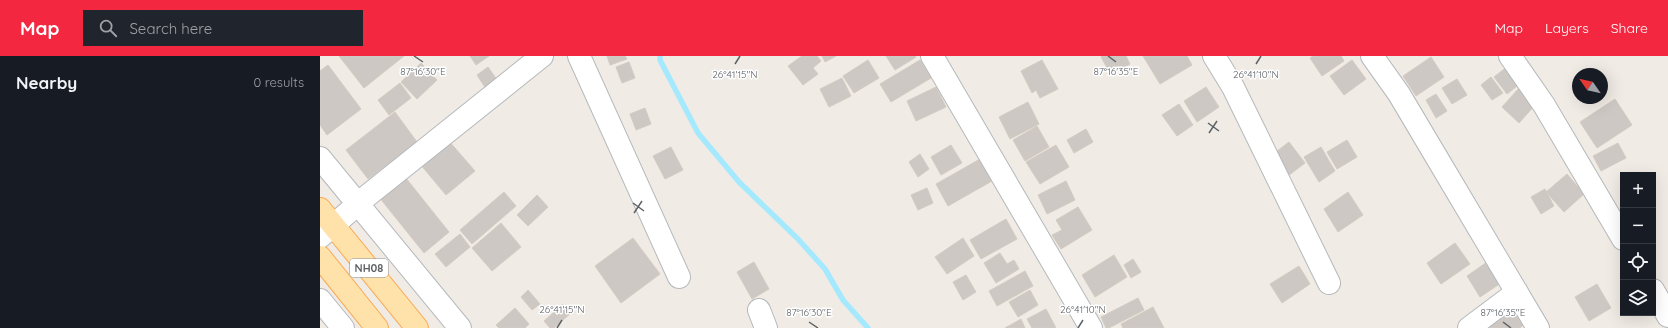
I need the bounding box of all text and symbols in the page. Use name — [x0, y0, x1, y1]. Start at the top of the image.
search box — [83, 10, 363, 46]
text: Map — [20, 16, 59, 40]
icon: search — [97, 17, 119, 39]
text: Search here — [129, 19, 212, 38]
text: Map — [1494, 19, 1523, 37]
text: Layers — [1545, 19, 1589, 37]
text: Share — [1611, 19, 1648, 37]
text: 87°16'30"E — [400, 65, 446, 78]
text: 87°16'35"E — [1094, 65, 1139, 78]
text: 26°41'15"N — [712, 68, 758, 81]
text: 26°41'10"N — [1233, 68, 1279, 81]
north arrow — [1572, 68, 1608, 104]
text: Nearby — [16, 72, 77, 93]
text: 0 results — [253, 74, 304, 90]
map controls — [1620, 172, 1656, 316]
button: + — [1620, 172, 1656, 208]
button: − — [1620, 208, 1656, 244]
button: locate — [1620, 244, 1656, 280]
road number: NH08 — [350, 259, 388, 277]
button: layers — [1620, 280, 1656, 316]
text: 26°41'15"N — [539, 303, 585, 316]
text: 26°41'10"N — [1060, 303, 1106, 316]
text: 87°16'30"E — [786, 306, 832, 319]
text: 87°16'35"E — [1481, 306, 1526, 319]

